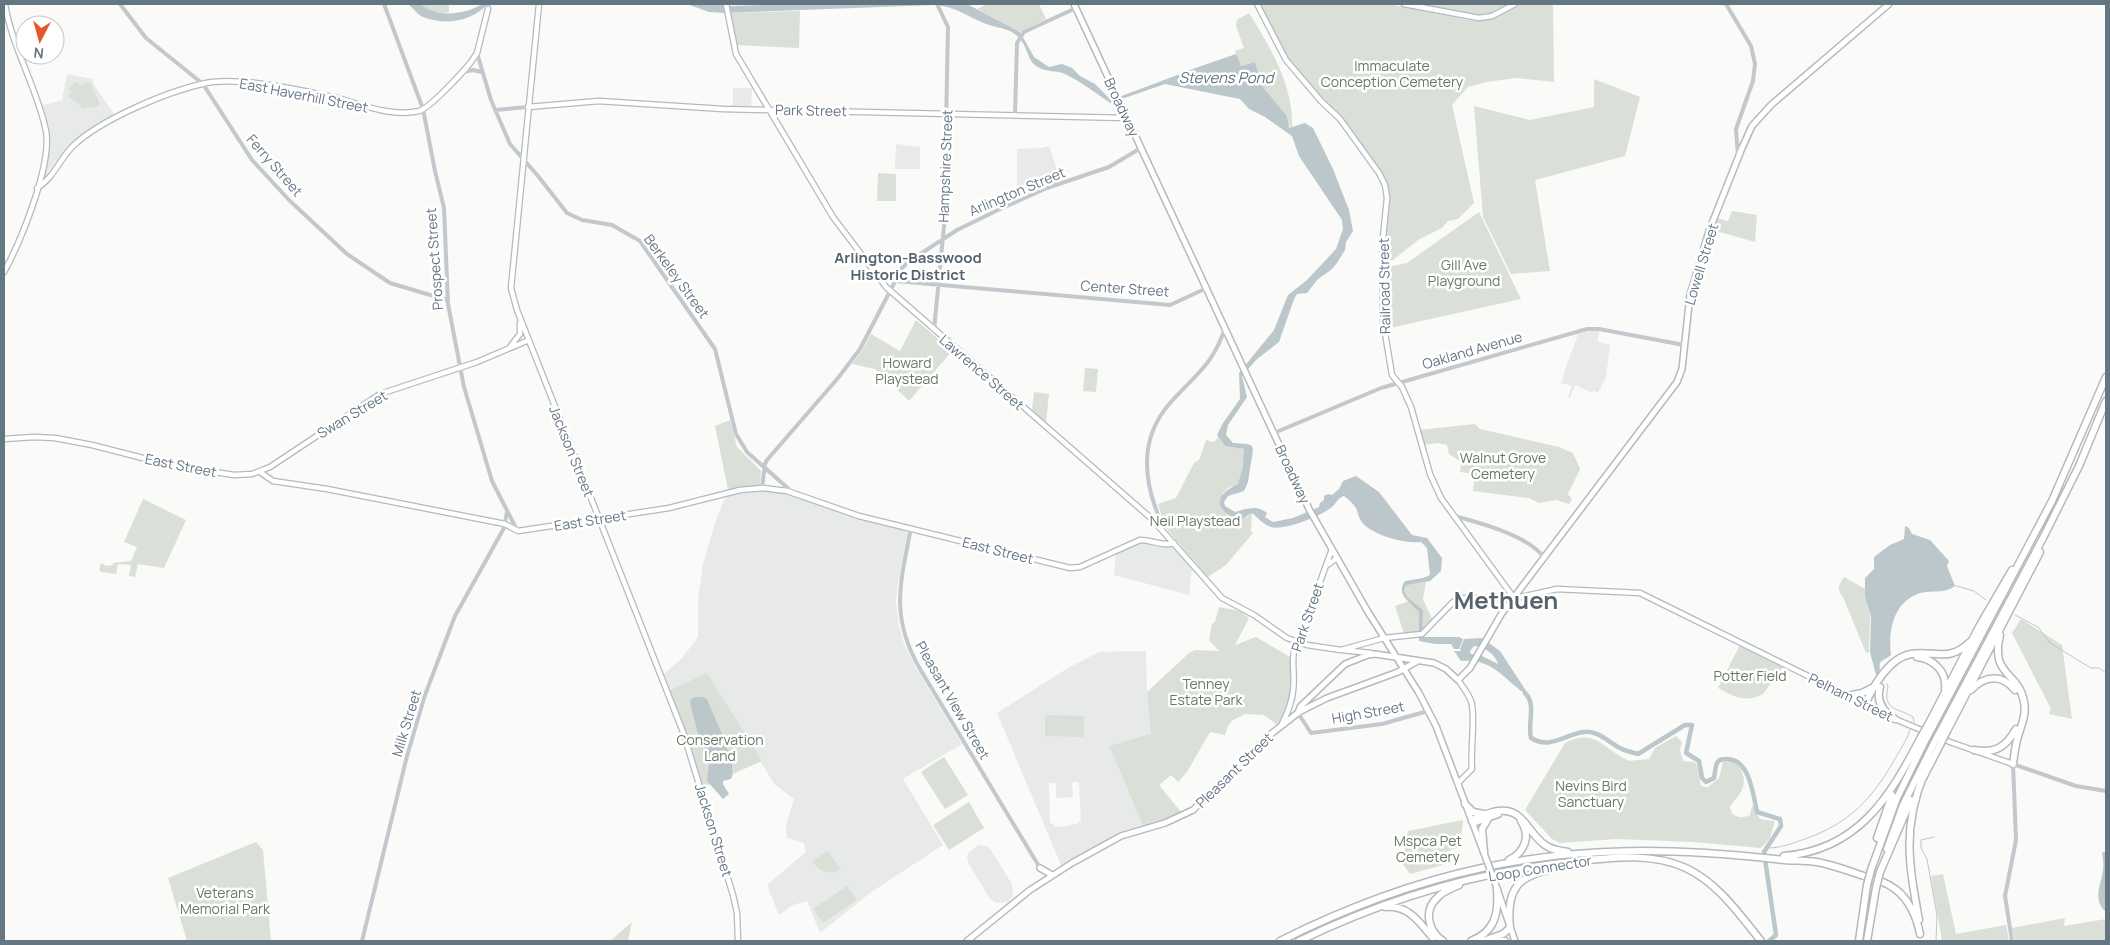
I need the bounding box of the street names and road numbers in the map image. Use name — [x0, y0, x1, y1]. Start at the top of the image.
street label: East Haverhill Street — [238, 73, 370, 117]
street label: Broadway — [1100, 74, 1144, 140]
street label: Park Street — [775, 100, 847, 120]
street label: Hampshire Street — [934, 109, 956, 223]
street label: Ferry Street — [243, 130, 307, 200]
street label: Arlington Street — [966, 162, 1068, 220]
street label: Prospect Street — [421, 207, 447, 311]
street label: Lowell Street — [1680, 221, 1723, 307]
street label: Berkeley Street — [640, 230, 714, 322]
street label: Railroad Street — [1374, 237, 1394, 334]
street label: Center Street — [1080, 275, 1170, 301]
street label: Oakland Avenue — [1420, 327, 1524, 373]
street label: Lawrence Street — [936, 330, 1029, 414]
street label: Swan Street — [313, 385, 391, 442]
street label: Jackson Street — [545, 403, 599, 500]
street label: Broadway — [1271, 441, 1315, 507]
street label: East Street — [144, 449, 219, 481]
street label: East Street — [553, 505, 628, 535]
street label: East Street — [960, 532, 1036, 568]
street label: Park Street — [1286, 580, 1328, 654]
street label: Pleasant View Street — [911, 637, 995, 763]
street label: Pelham Street — [1806, 668, 1897, 726]
street label: Milk Street — [387, 687, 425, 759]
street label: High Street — [1330, 696, 1406, 728]
street label: Pleasant Street — [1191, 728, 1277, 812]
street label: Jackson Street — [691, 781, 737, 879]
street label: Loop Connector — [1487, 850, 1593, 886]

